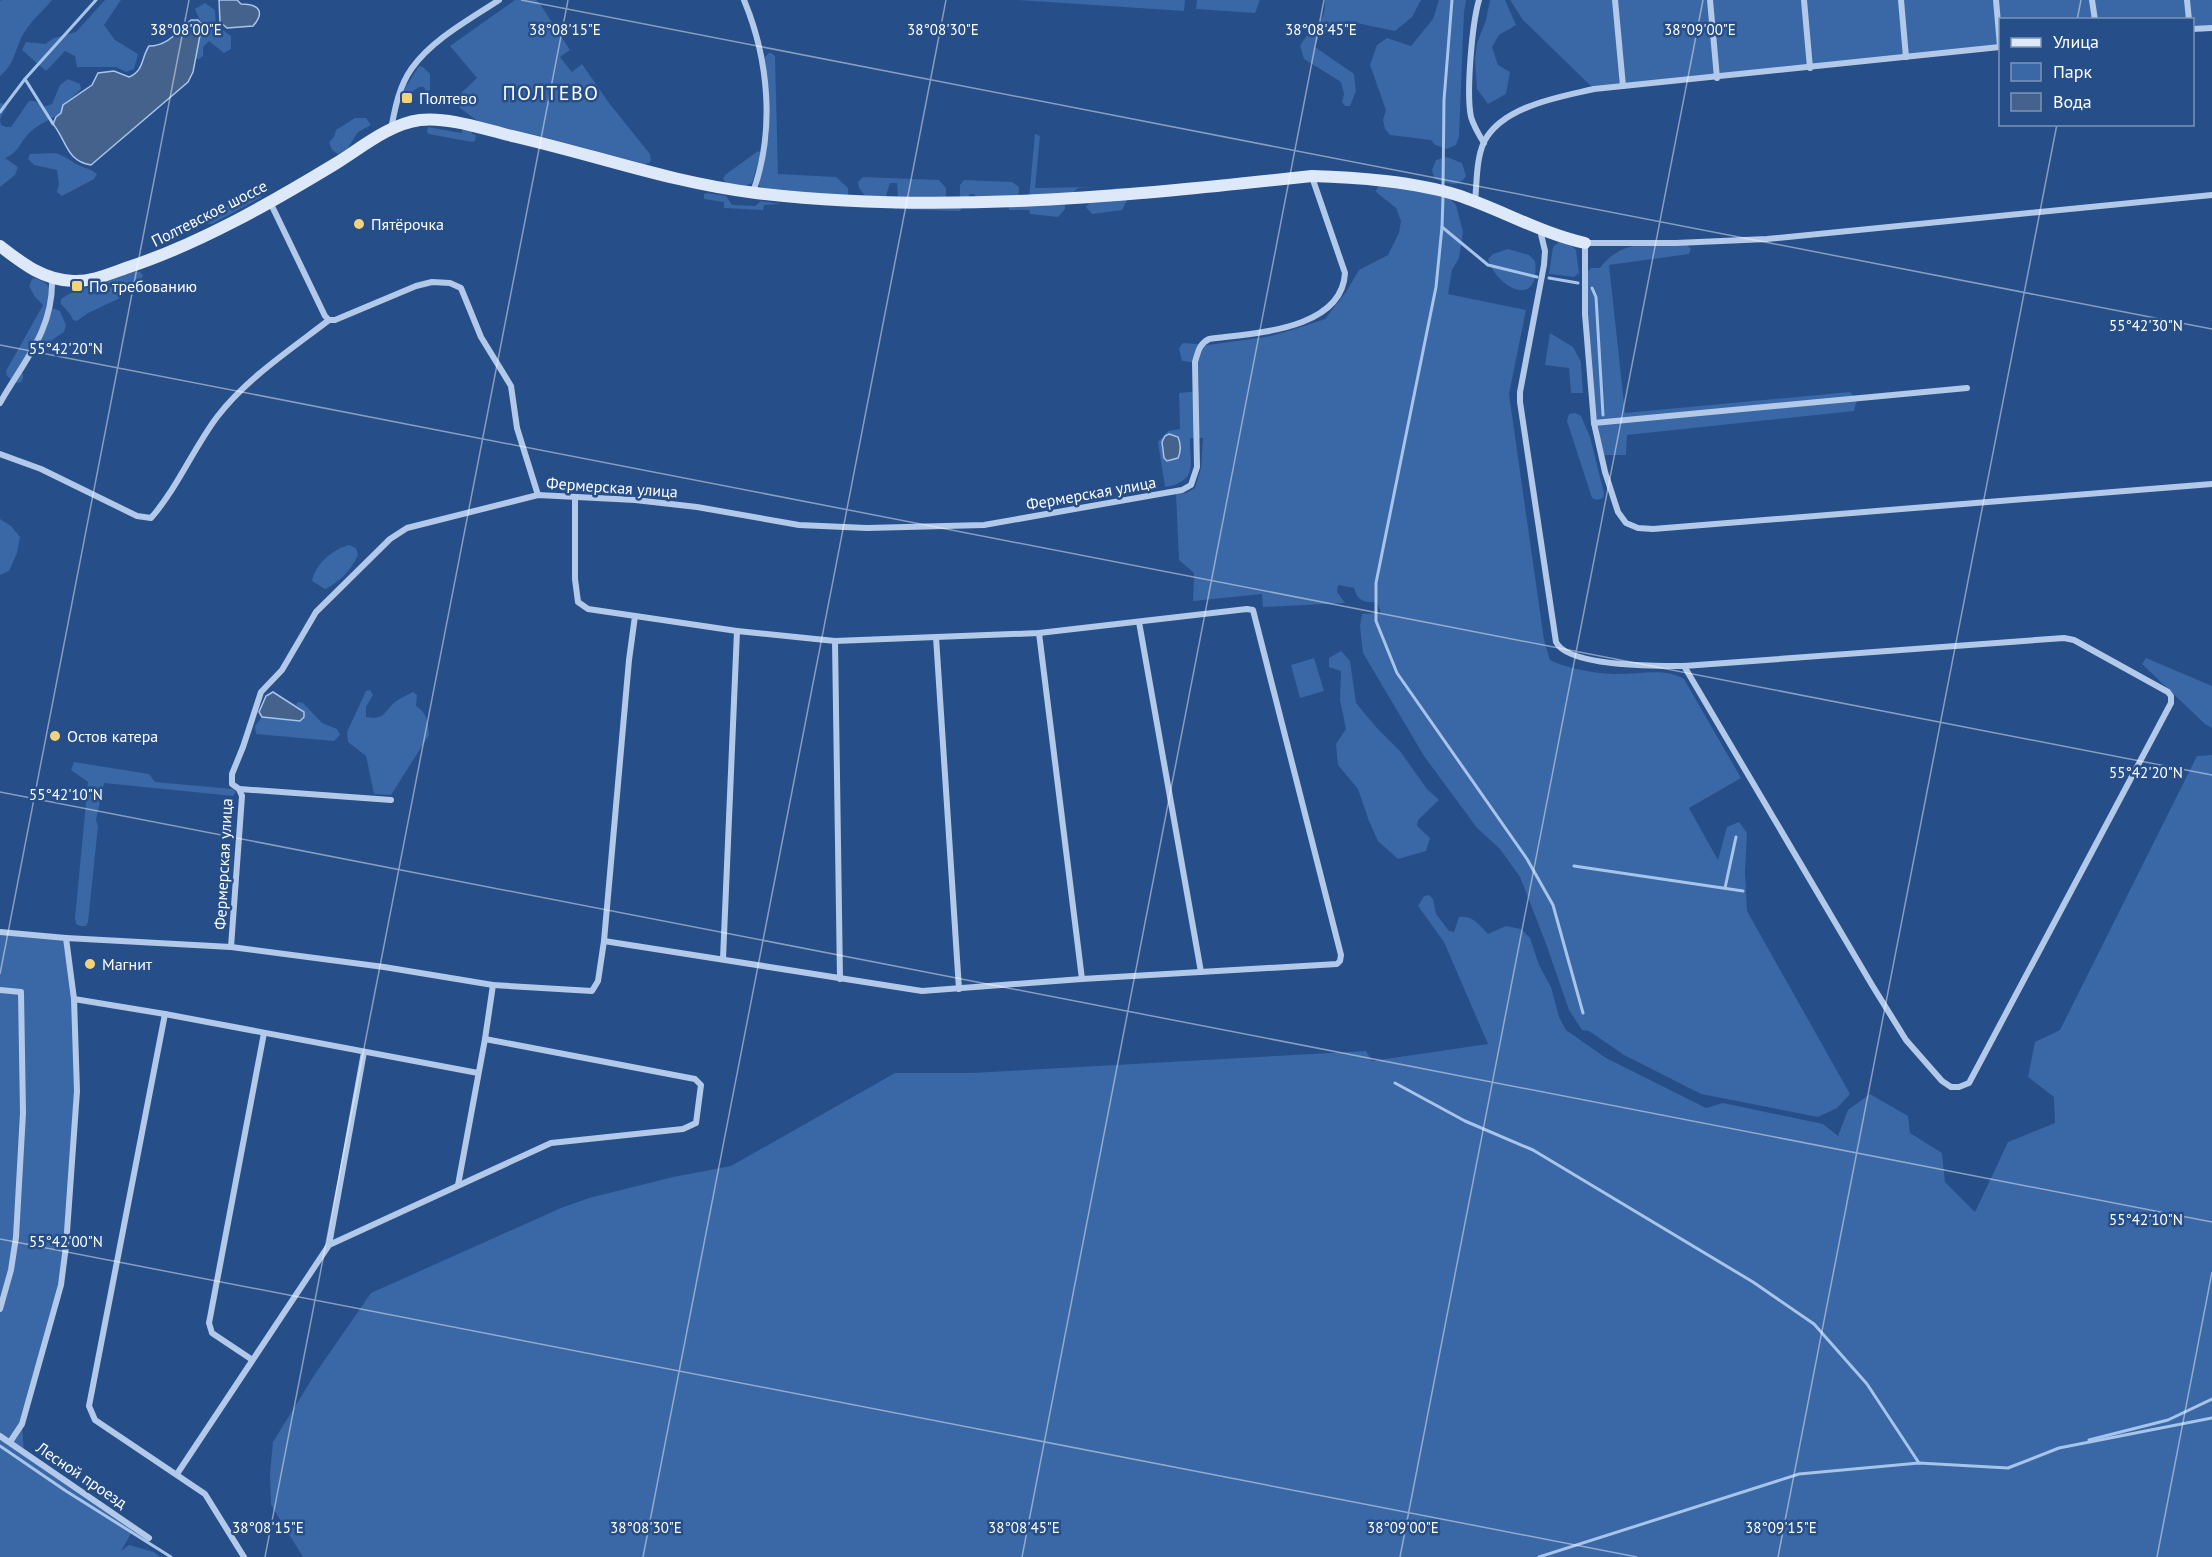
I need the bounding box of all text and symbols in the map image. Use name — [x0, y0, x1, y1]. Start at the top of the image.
legend — [1999, 18, 2194, 126]
text: 38°08'00"E — [150, 20, 222, 39]
text: 38°08'15"E — [529, 20, 601, 39]
text: 38°08'30"E — [907, 20, 979, 39]
text: 38°08'45"E — [1285, 20, 1357, 39]
text: 38°09'00"E — [1664, 20, 1736, 39]
text: Улица — [2053, 30, 2099, 53]
text: Парк — [2053, 60, 2093, 83]
district label: ПОЛТЕВО — [503, 80, 599, 106]
place label: Полтево — [419, 88, 477, 108]
text: Вода — [2053, 90, 2092, 113]
marker: Полтево — [400, 91, 414, 105]
street label: Полтевское шоссе — [148, 175, 270, 251]
place label: Пятёрочка — [371, 214, 444, 234]
marker: Пятёрочка — [352, 217, 366, 231]
place label: По требованию — [89, 276, 197, 296]
marker: По требованию — [70, 279, 84, 293]
text: 55°42'30"N — [2109, 316, 2183, 335]
text: 55°42'20"N — [29, 339, 103, 358]
street label: Фермерская улица — [546, 472, 678, 502]
street label: Фермерская улица — [1024, 472, 1158, 514]
place label: Остов катера — [67, 726, 158, 746]
marker: Остов катера — [48, 729, 62, 743]
text: 55°42'20"N — [2109, 763, 2183, 782]
text: 55°42'10"N — [29, 785, 103, 804]
street label: Фермерская улица — [210, 798, 236, 930]
place label: Магнит — [102, 954, 153, 974]
marker: Магнит — [83, 957, 97, 971]
text: 55°42'10"N — [2109, 1210, 2183, 1229]
text: 55°42'00"N — [29, 1232, 103, 1251]
street label: Лесной проезд — [32, 1437, 131, 1513]
text: 38°08'15"E — [232, 1518, 304, 1537]
text: 38°08'30"E — [610, 1518, 682, 1537]
text: 38°08'45"E — [988, 1518, 1060, 1537]
text: 38°09'00"E — [1367, 1518, 1439, 1537]
text: 38°09'15"E — [1745, 1518, 1817, 1537]

